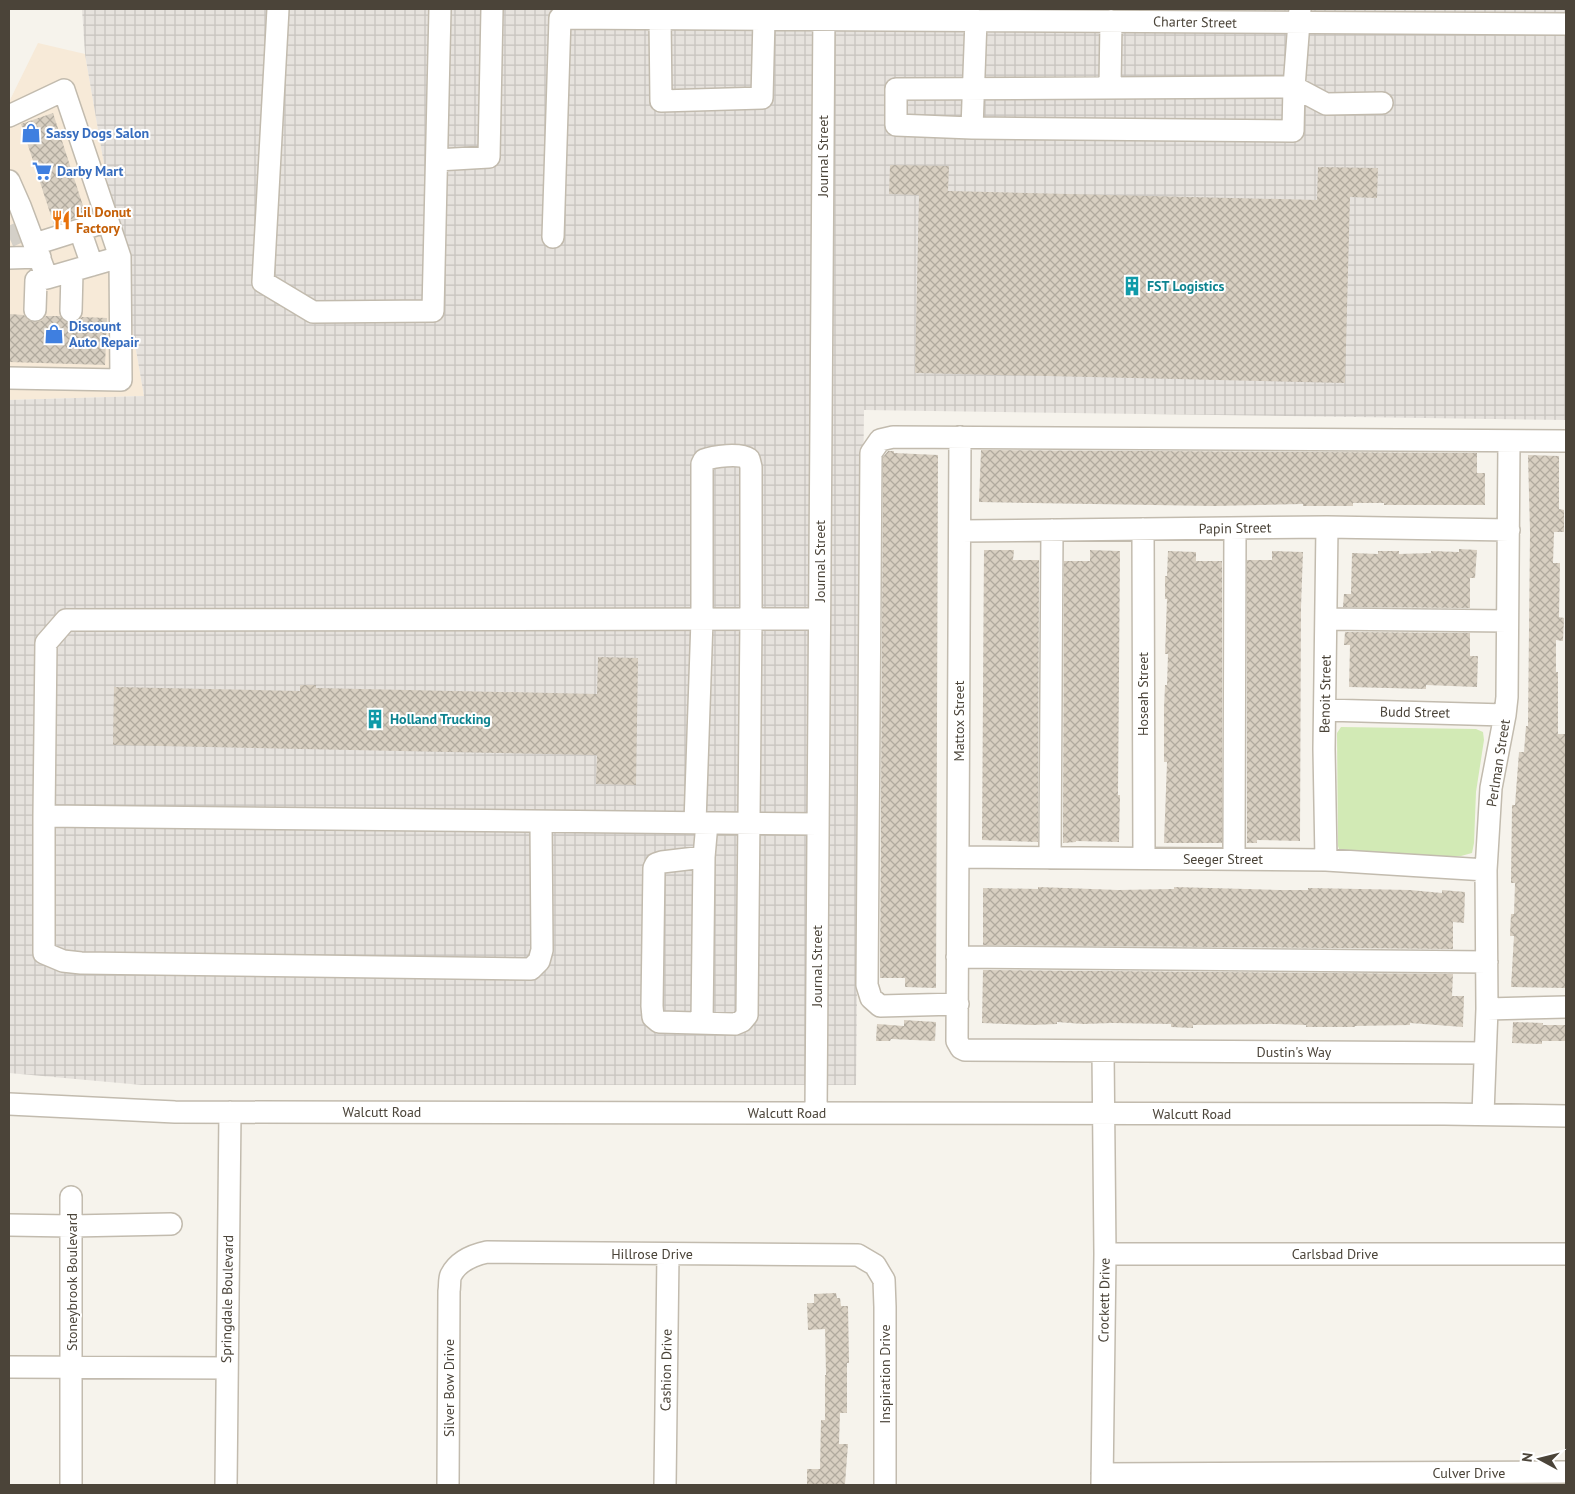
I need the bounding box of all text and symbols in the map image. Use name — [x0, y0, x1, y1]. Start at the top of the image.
street label: Charter Street — [1153, 12, 1237, 32]
street label: Journal Street — [814, 115, 832, 198]
shop icon: Sassy Dogs Salon — [20, 122, 42, 144]
place label: Sassy Dogs Salon — [46, 124, 149, 142]
supermarket icon: Darby Mart — [31, 160, 53, 182]
place label: Darby Mart — [57, 162, 123, 180]
place label: Lil Donut Factory — [76, 203, 131, 237]
restaurant icon: Lil Donut Factory — [50, 209, 72, 231]
building icon: FST Logistics — [1121, 275, 1143, 297]
place label: FST Logistics — [1147, 277, 1225, 295]
place label: Discount Auto Repair — [69, 317, 139, 351]
shop icon: Discount Auto Repair — [43, 323, 65, 345]
street label: Papin Street — [1198, 518, 1272, 538]
street label: Journal Street — [811, 520, 829, 603]
street label: Hoseah Street — [1134, 652, 1152, 736]
street label: Benoit Street — [1315, 654, 1335, 733]
street label: Mattox Street — [950, 680, 968, 761]
street label: Budd Street — [1380, 702, 1451, 722]
building icon: Holland Trucking — [364, 708, 386, 730]
place label: Holland Trucking — [390, 710, 491, 728]
street label: Perlman Street — [1482, 718, 1514, 808]
street label: Seeger Street — [1183, 850, 1263, 868]
street label: Journal Street — [808, 925, 826, 1008]
street label: Dustin's Way — [1257, 1043, 1332, 1061]
street label: Walcutt Road — [343, 1103, 421, 1121]
street label: Walcutt Road — [748, 1104, 826, 1122]
street label: Walcutt Road — [1153, 1105, 1231, 1123]
street label: Stoneybrook Boulevard — [63, 1213, 81, 1351]
street label: Springdale Boulevard — [217, 1235, 237, 1363]
street label: Hillrose Drive — [611, 1245, 693, 1263]
street label: Carlsbad Drive — [1292, 1245, 1378, 1263]
street label: Crockett Drive — [1094, 1258, 1114, 1342]
street label: Inspiration Drive — [876, 1324, 894, 1424]
street label: Cashion Drive — [656, 1329, 676, 1411]
street label: Silver Bow Drive — [440, 1339, 458, 1437]
north arrow — [1515, 1434, 1565, 1484]
text: N — [1518, 1452, 1537, 1463]
street label: Culver Drive — [1433, 1464, 1505, 1482]

